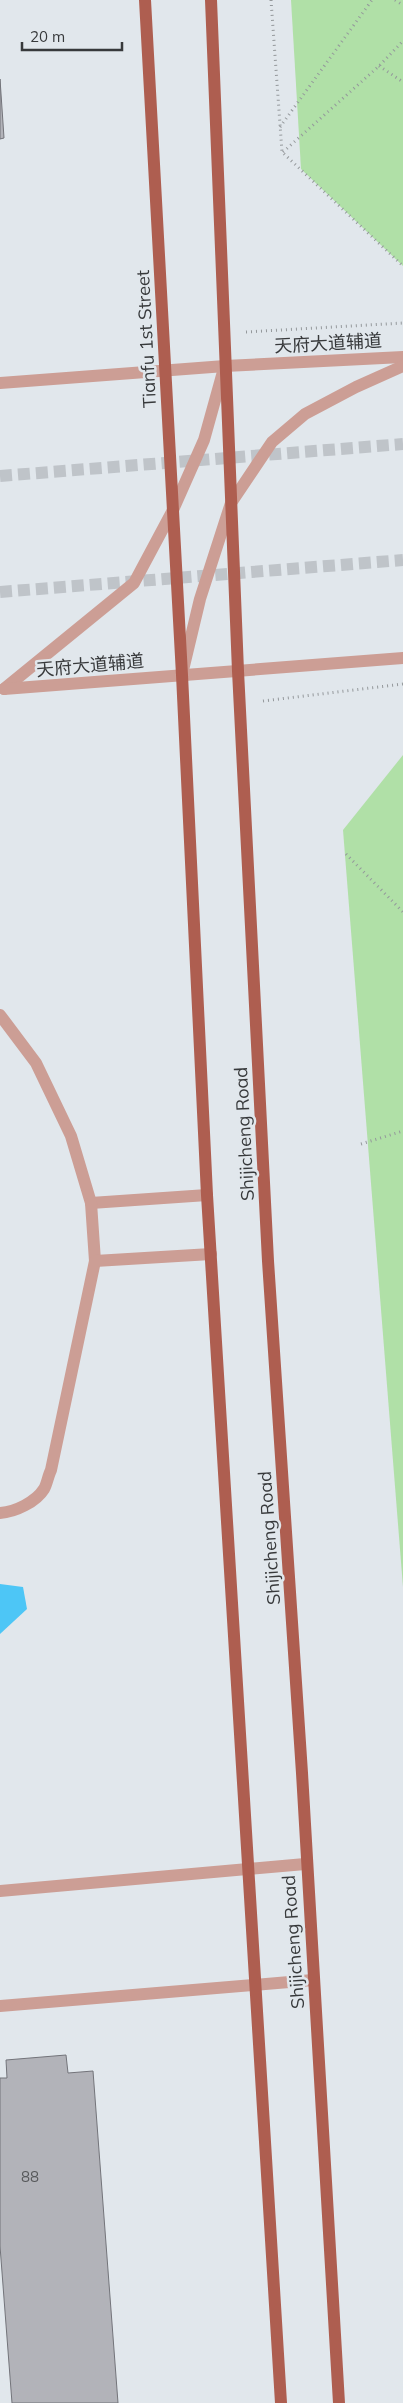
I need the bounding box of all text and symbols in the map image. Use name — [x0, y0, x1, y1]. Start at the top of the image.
scale bar — [22, 20, 122, 52]
text: 20 m — [30, 27, 65, 46]
street label: Tianfu 1st Street — [131, 269, 161, 409]
street label: 天府大道辅道 — [273, 329, 383, 357]
street label: 天府大道辅道 — [35, 649, 145, 681]
street label: Shijicheng Road — [229, 1066, 259, 1202]
street label: Shijicheng Road — [253, 1470, 285, 1606]
street label: Shijicheng Road — [277, 1874, 309, 2010]
house number: 88 — [21, 2167, 39, 2186]

